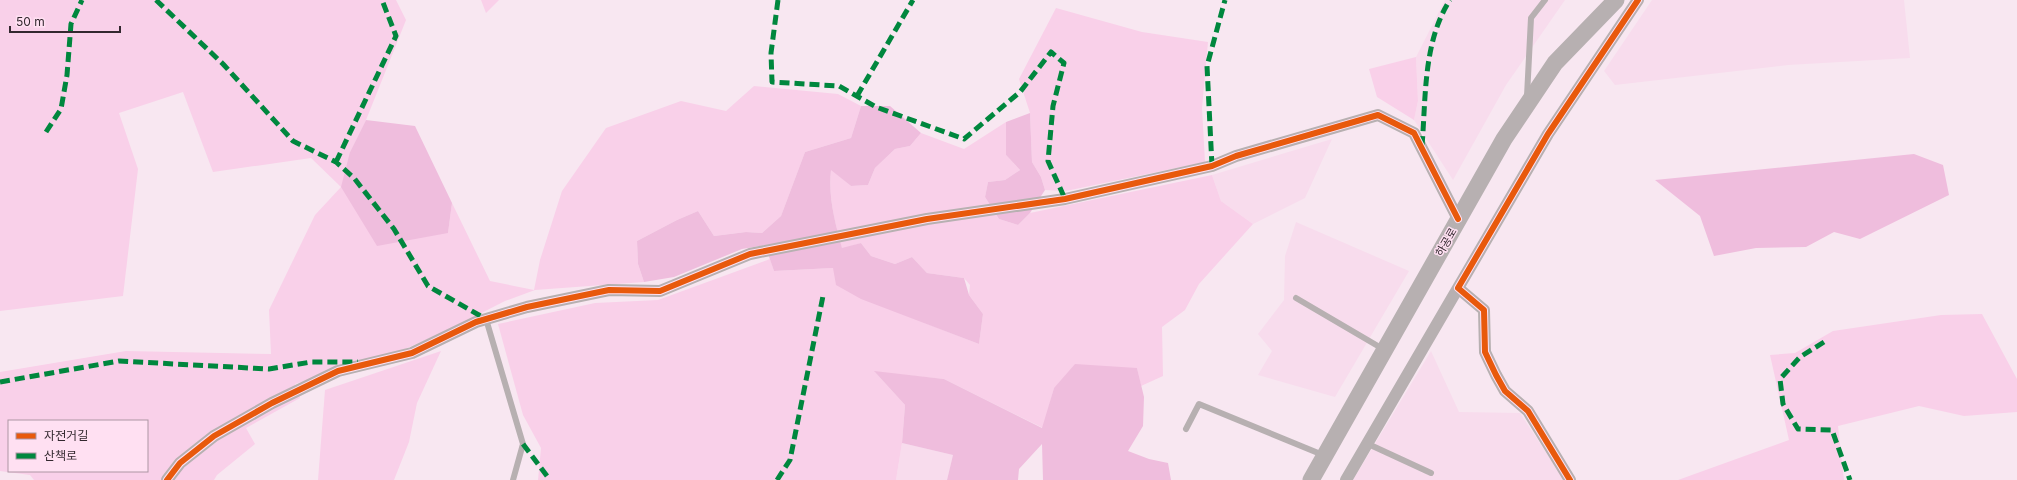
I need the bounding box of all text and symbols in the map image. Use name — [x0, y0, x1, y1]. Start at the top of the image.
scale bar — [10, 8, 120, 34]
text: 50 m — [16, 14, 45, 29]
street label: 하공로 — [1432, 225, 1460, 259]
legend — [8, 420, 148, 472]
text: 자전거길 — [44, 428, 88, 443]
text: 산책로 — [44, 448, 77, 463]

